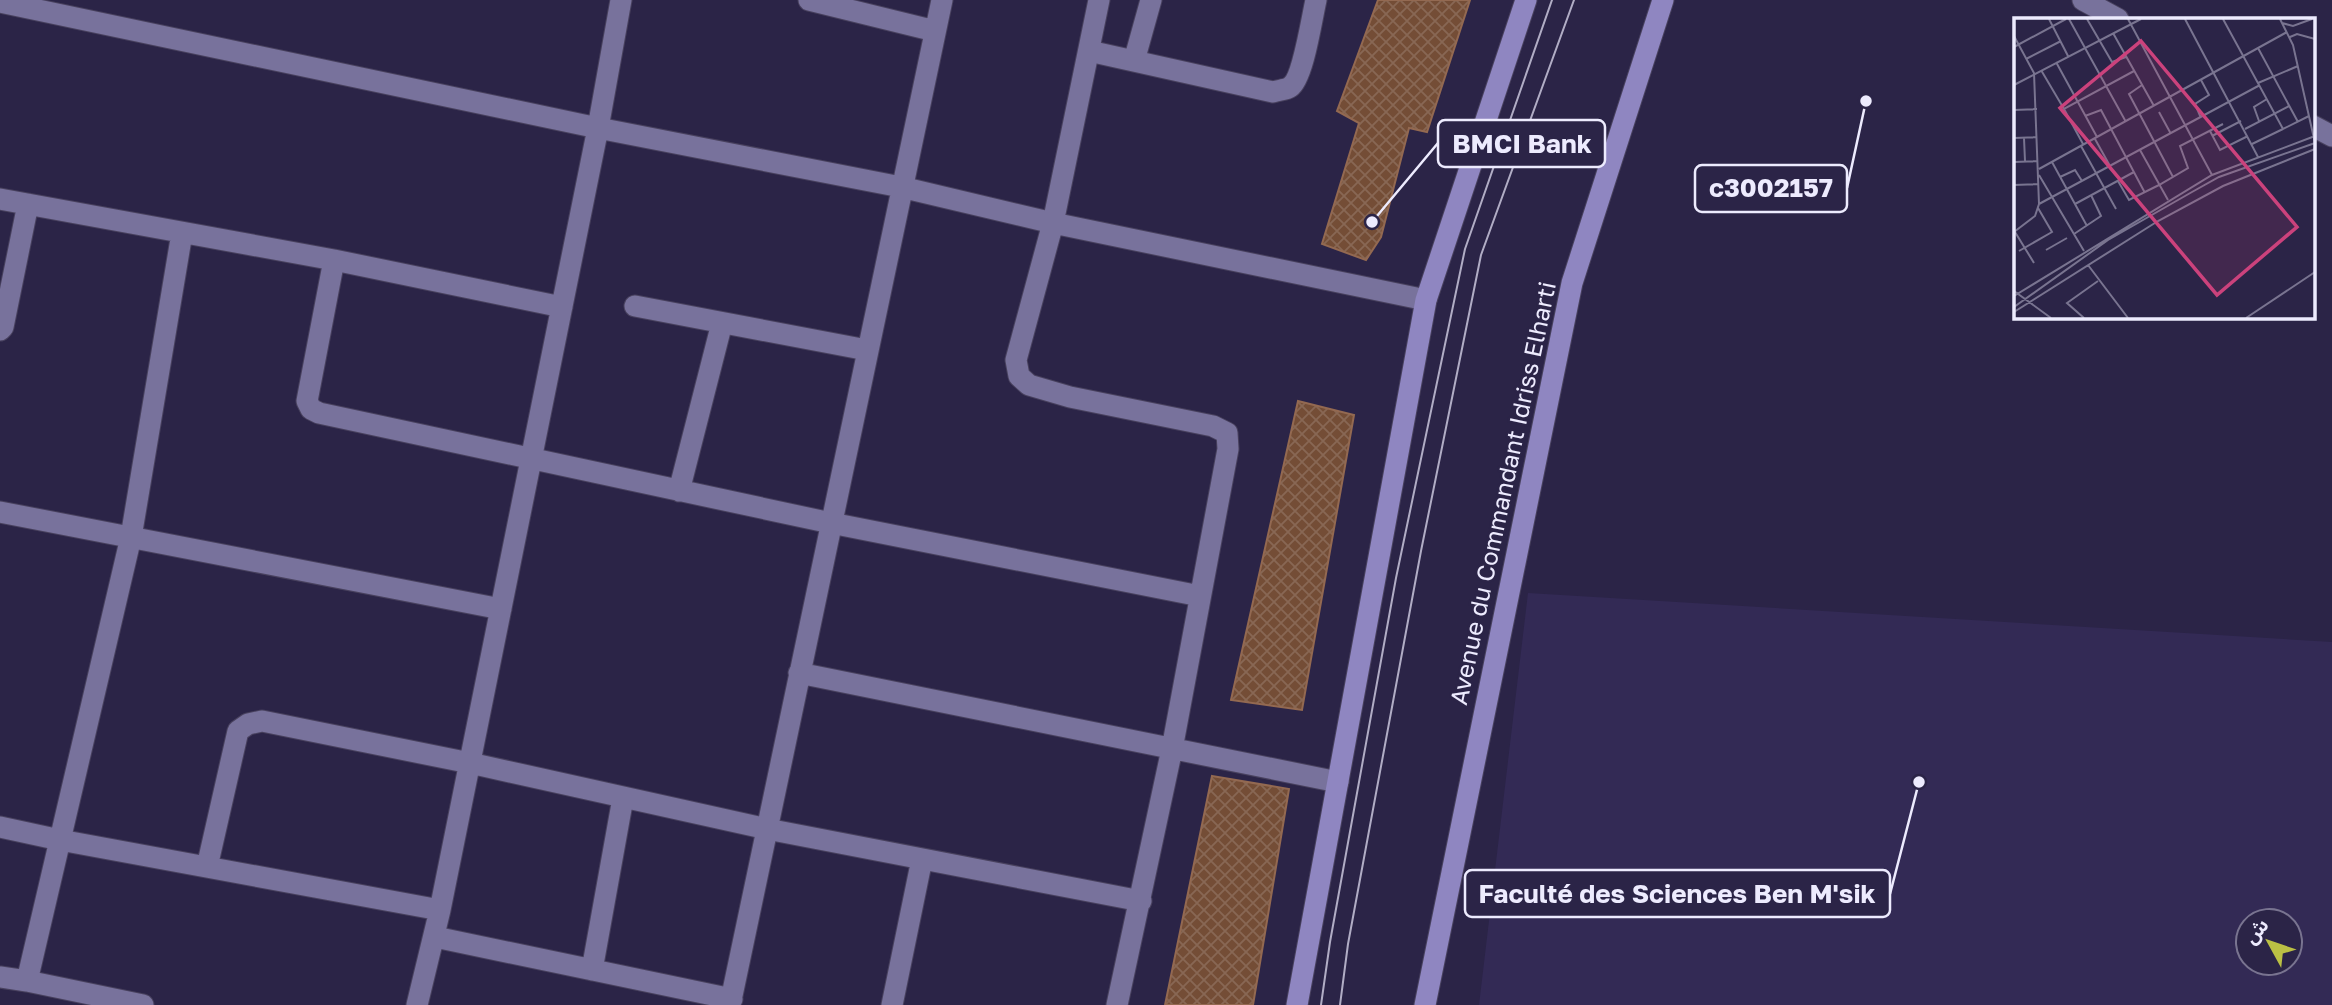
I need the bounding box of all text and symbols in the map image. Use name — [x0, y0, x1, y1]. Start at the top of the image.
inset map — [2014, 18, 2314, 318]
callout: BMCI Bank — [1438, 120, 1605, 167]
text: BMCI Bank — [1452, 128, 1592, 159]
callout: c3002157 — [1695, 165, 1847, 212]
text: c3002157 — [1709, 172, 1833, 203]
street label: Avenue du Commandant Idriss Elharti — [1443, 279, 1561, 707]
callout: Faculté des Sciences Ben M'sik — [1465, 870, 1890, 917]
text: Faculté des Sciences Ben M'sik — [1478, 878, 1876, 909]
north arrow — [2234, 907, 2304, 977]
text: ش — [2238, 913, 2273, 948]

